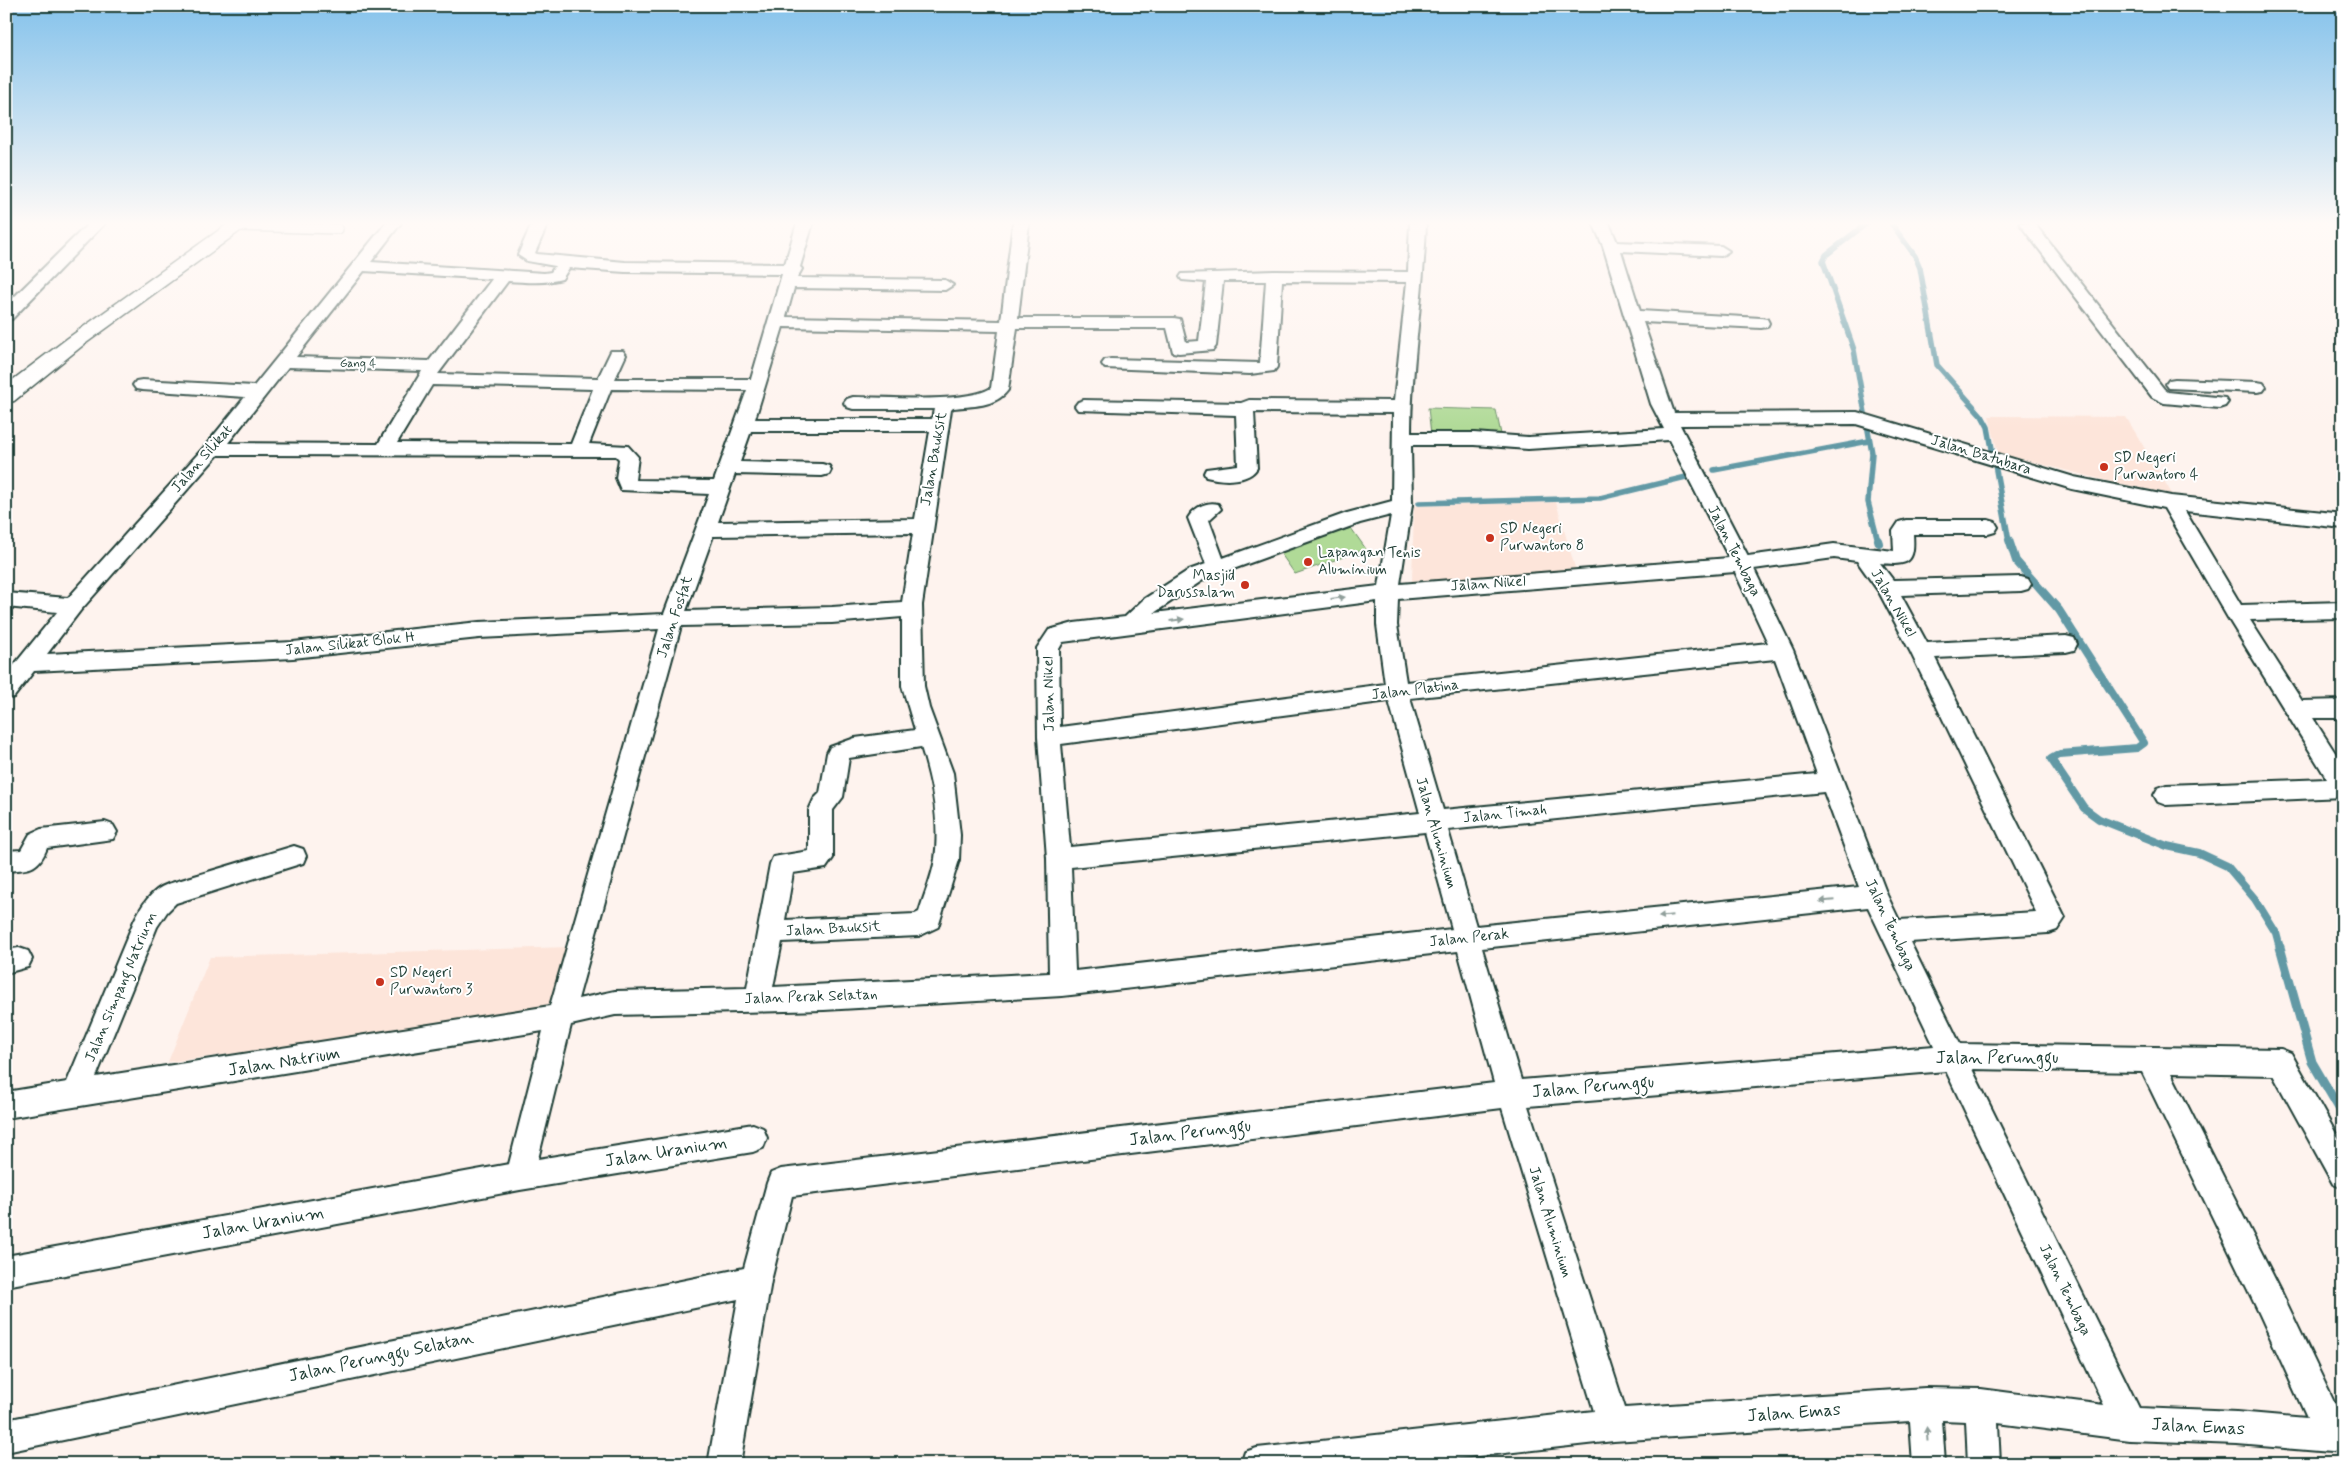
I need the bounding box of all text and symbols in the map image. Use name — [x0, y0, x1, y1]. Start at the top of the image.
street label: Gang 4 — [340, 356, 376, 372]
street label: Jalan Bauksit — [916, 410, 952, 508]
street label: Jalan Silikat — [167, 420, 237, 497]
street label: Jalan Batubara — [1928, 430, 2034, 480]
place label: SD Negeri Purwantoro 4 — [2114, 448, 2199, 485]
marker: SD Negeri Purwantoro 4 — [2098, 461, 2110, 473]
street label: Jalan Tembaga — [1702, 502, 1766, 600]
place label: SD Negeri Purwantoro 8 — [1500, 519, 1584, 556]
marker: SD Negeri Purwantoro 8 — [1484, 532, 1496, 544]
place label: Lapangan Tenis Aluminium — [1318, 543, 1421, 580]
marker: Lapangan Tenis Aluminium — [1302, 556, 1314, 568]
street label: Jalan Nikel — [1865, 565, 1921, 641]
place label: Masjid Darussalam — [1156, 566, 1235, 603]
street label: Jalan Nikel — [1450, 571, 1526, 597]
street label: Jalan Fosfat — [652, 573, 698, 661]
marker: Masjid Darussalam — [1239, 579, 1251, 591]
one-way arrow — [1330, 594, 1346, 602]
one-way arrow — [1169, 616, 1185, 624]
street label: Jalan Silikat Blok H — [284, 627, 416, 661]
street label: Jalan Nikel — [1038, 656, 1060, 732]
street label: Jalan Platina — [1370, 675, 1460, 705]
street label: Jalan Aluminium — [1410, 775, 1462, 891]
street label: Jalan Timah — [1462, 800, 1548, 828]
street label: Jalan Tembaga — [1860, 875, 1920, 975]
one-way arrow — [1819, 897, 1835, 905]
street label: Jalan Simpang Natrium — [80, 909, 163, 1066]
one-way arrow — [1657, 912, 1673, 920]
street label: Jalan Bauksit — [785, 917, 881, 941]
street label: Jalan Perak — [1428, 924, 1510, 952]
place label: SD Negeri Purwantoro 3 — [390, 963, 473, 1000]
marker: SD Negeri Purwantoro 3 — [374, 976, 386, 988]
street label: Jalan Perak Selatan — [744, 985, 878, 1009]
street label: Jalan Natrium — [226, 1041, 342, 1083]
street label: Jalan Perunggu — [1936, 1046, 2058, 1072]
street label: Jalan Perunggu — [1531, 1070, 1655, 1106]
street label: Jalan Perunggu — [1128, 1114, 1253, 1154]
street label: Jalan Uranium — [603, 1130, 729, 1174]
street label: Jalan Aluminium — [1524, 1164, 1576, 1280]
street label: Jalan Uranium — [200, 1200, 326, 1246]
street label: Jalan Tembaga — [2034, 1241, 2096, 1339]
street label: Jalan Perunggu Selatan — [286, 1326, 476, 1390]
street label: Jalan Emas — [1746, 1398, 1842, 1428]
street label: Jalan Emas — [2151, 1413, 2245, 1441]
one-way arrow — [1923, 1425, 1931, 1441]

